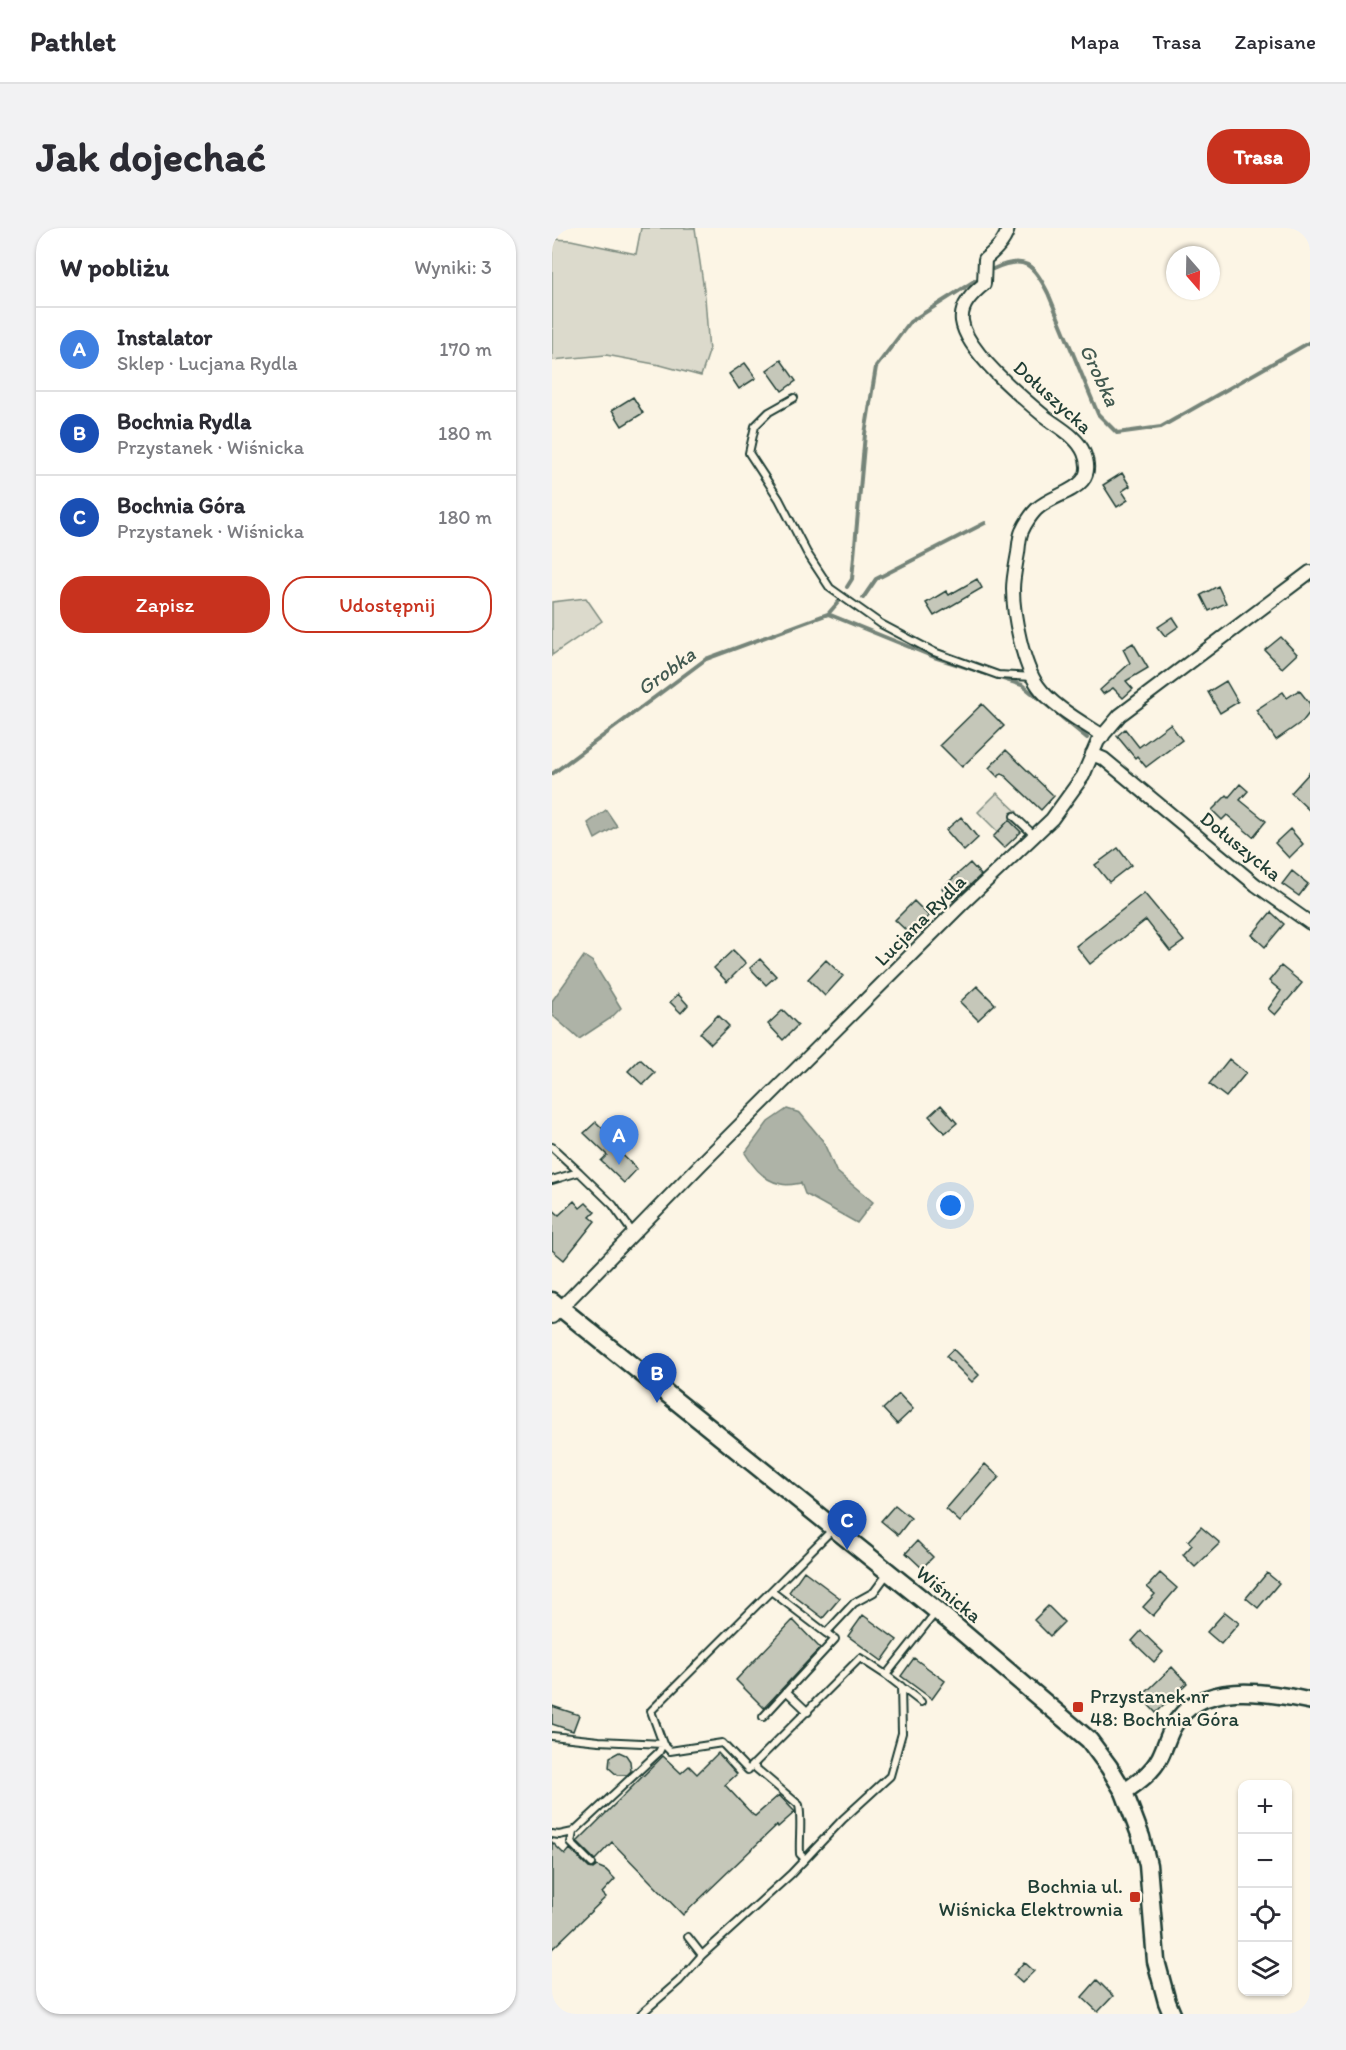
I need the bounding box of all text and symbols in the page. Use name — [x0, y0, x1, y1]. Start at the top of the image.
text: Pathlet — [30, 24, 116, 58]
text: Mapa — [1070, 29, 1119, 54]
text: Trasa — [1152, 29, 1201, 54]
text: Zapisane — [1234, 29, 1316, 54]
button: Trasa — [1207, 129, 1310, 184]
text: Jak dojechać — [36, 131, 266, 182]
north arrow — [1166, 246, 1220, 300]
text: W pobliżu — [60, 251, 169, 283]
text: Wyniki: 3 — [414, 255, 492, 279]
text: Instalator — [117, 324, 212, 351]
text: A — [73, 337, 86, 361]
text: 170 m — [439, 337, 492, 361]
water label: Grobka — [1075, 340, 1125, 411]
text: Sklep · Lucjana Rydla — [117, 351, 298, 375]
street label: Dołuszycka — [1009, 355, 1098, 439]
text: Bochnia Rydla — [117, 408, 251, 435]
text: B — [73, 421, 86, 445]
text: 180 m — [438, 421, 492, 445]
text: Przystanek · Wiśnicka — [117, 435, 304, 459]
text: Bochnia Góra — [117, 492, 245, 519]
text: C — [73, 505, 86, 529]
text: 180 m — [438, 505, 492, 529]
text: Przystanek · Wiśnicka — [117, 519, 304, 543]
button: Zapisz — [60, 576, 270, 633]
button: Udostępnij — [282, 576, 492, 633]
water label: Grobka — [632, 641, 700, 700]
street label: Dołuszycka — [1196, 806, 1287, 886]
street label: Lucjana Rydla — [869, 869, 971, 971]
pin: A — [600, 1116, 638, 1165]
your location — [936, 1191, 965, 1220]
pin: B — [638, 1354, 676, 1403]
pin: C — [828, 1500, 866, 1550]
street label: Wiśnicka — [911, 1560, 987, 1628]
place label: Przystanek nr 48: Bochnia Góra — [1090, 1684, 1239, 1731]
marker: Przystanek nr 48: Bochnia Góra — [1071, 1700, 1085, 1714]
map controls — [1238, 1780, 1292, 1996]
button: + — [1238, 1780, 1292, 1834]
button: − — [1238, 1834, 1292, 1888]
place label: Bochnia ul. Wiśnicka Elektrownia — [939, 1874, 1124, 1921]
button: locate — [1238, 1888, 1292, 1942]
marker: Bochnia ul. Wiśnicka Elektrownia — [1128, 1890, 1142, 1904]
button: layers — [1238, 1942, 1292, 1996]

